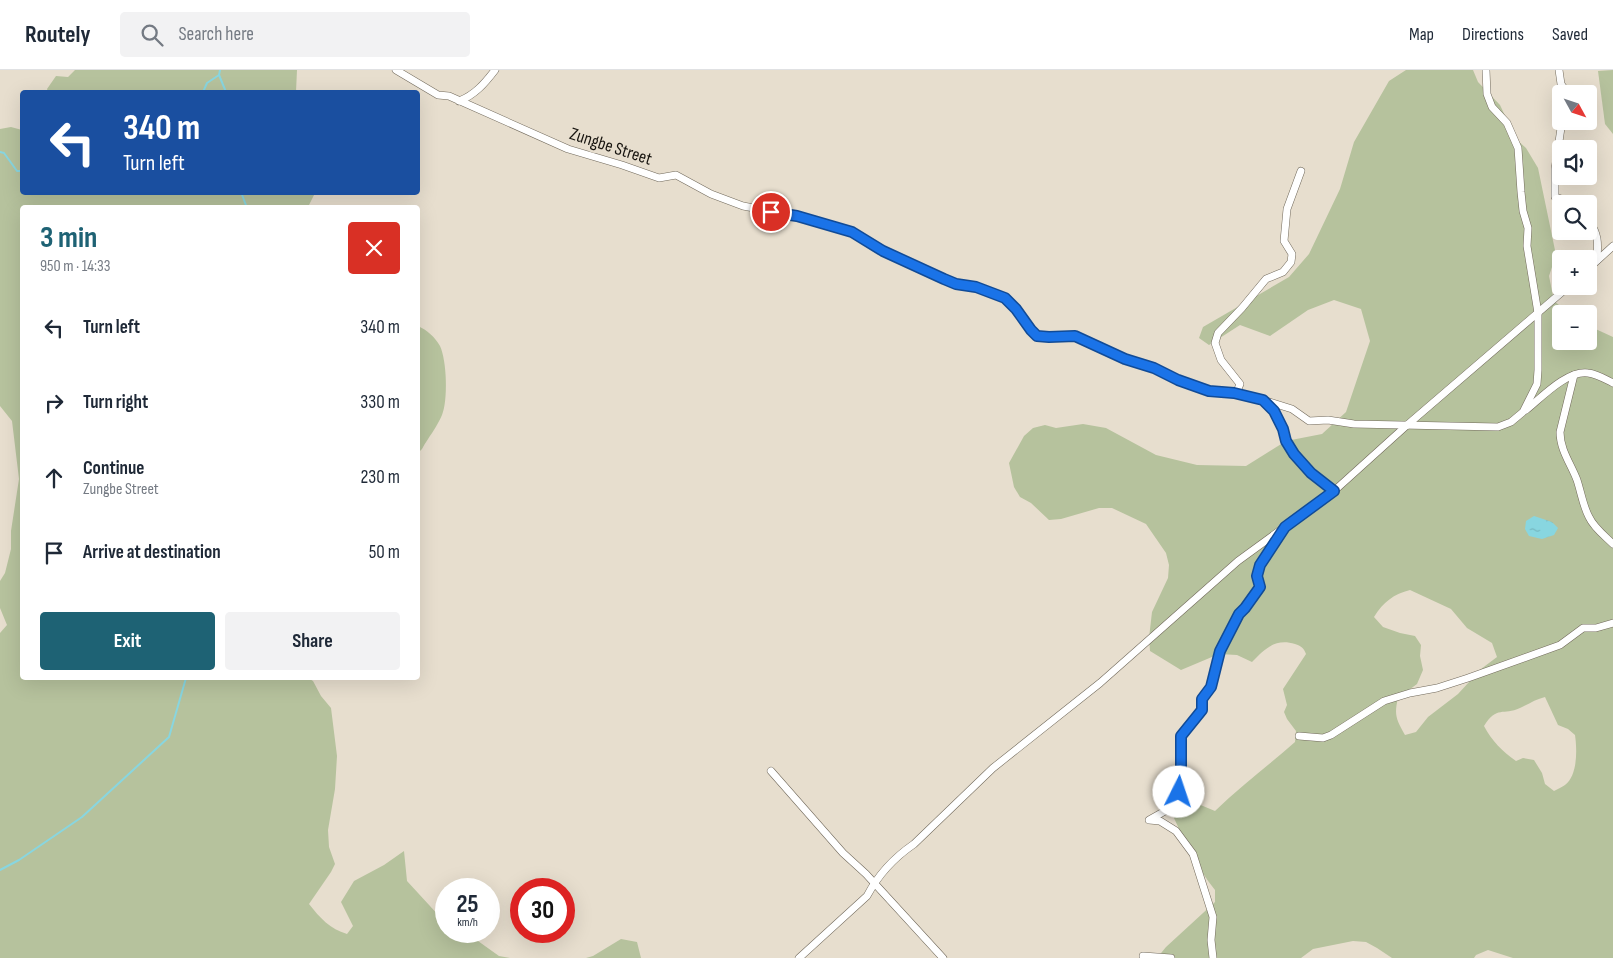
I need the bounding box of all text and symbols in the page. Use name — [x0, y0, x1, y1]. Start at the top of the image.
search box — [120, 12, 470, 57]
text: Routely — [25, 20, 90, 49]
icon: search — [138, 21, 166, 49]
text: Search here — [178, 23, 254, 46]
text: Map — [1409, 24, 1434, 45]
text: Directions — [1462, 24, 1524, 45]
text: Saved — [1552, 24, 1588, 45]
north arrow — [1552, 85, 1598, 130]
map controls — [1552, 85, 1597, 350]
text: 340 m — [123, 107, 200, 150]
icon: left — [40, 110, 105, 175]
street label: Zungbe Street — [567, 123, 655, 170]
button: sound — [1552, 140, 1597, 185]
text: Turn left — [123, 150, 185, 177]
pin — [750, 191, 792, 233]
button: search — [1552, 195, 1597, 240]
icon: arrive — [757, 198, 785, 226]
text: 3 min — [40, 220, 97, 256]
button: close — [348, 222, 400, 274]
button: + — [1552, 250, 1597, 295]
text: 950 m · 14:33 — [40, 257, 110, 276]
button: − — [1552, 305, 1597, 350]
icon: left — [40, 314, 68, 342]
text: Turn left — [83, 316, 140, 339]
text: 340 m — [360, 316, 400, 339]
icon: right — [40, 389, 68, 417]
text: Turn right — [83, 391, 148, 414]
text: 330 m — [360, 391, 400, 414]
text: Continue — [83, 457, 144, 480]
icon: ahead — [40, 464, 68, 492]
text: 230 m — [360, 466, 400, 489]
text: Zungbe Street — [83, 480, 159, 499]
icon: arrive — [40, 539, 68, 567]
text: Arrive at destination — [83, 541, 221, 564]
text: 50 m — [369, 541, 400, 564]
button: Exit — [40, 612, 215, 670]
button: Share — [225, 612, 400, 670]
position arrow — [1152, 765, 1204, 817]
speed limit sign: 30 — [510, 878, 575, 943]
text: 25 — [457, 889, 478, 920]
text: km/h — [457, 915, 478, 930]

